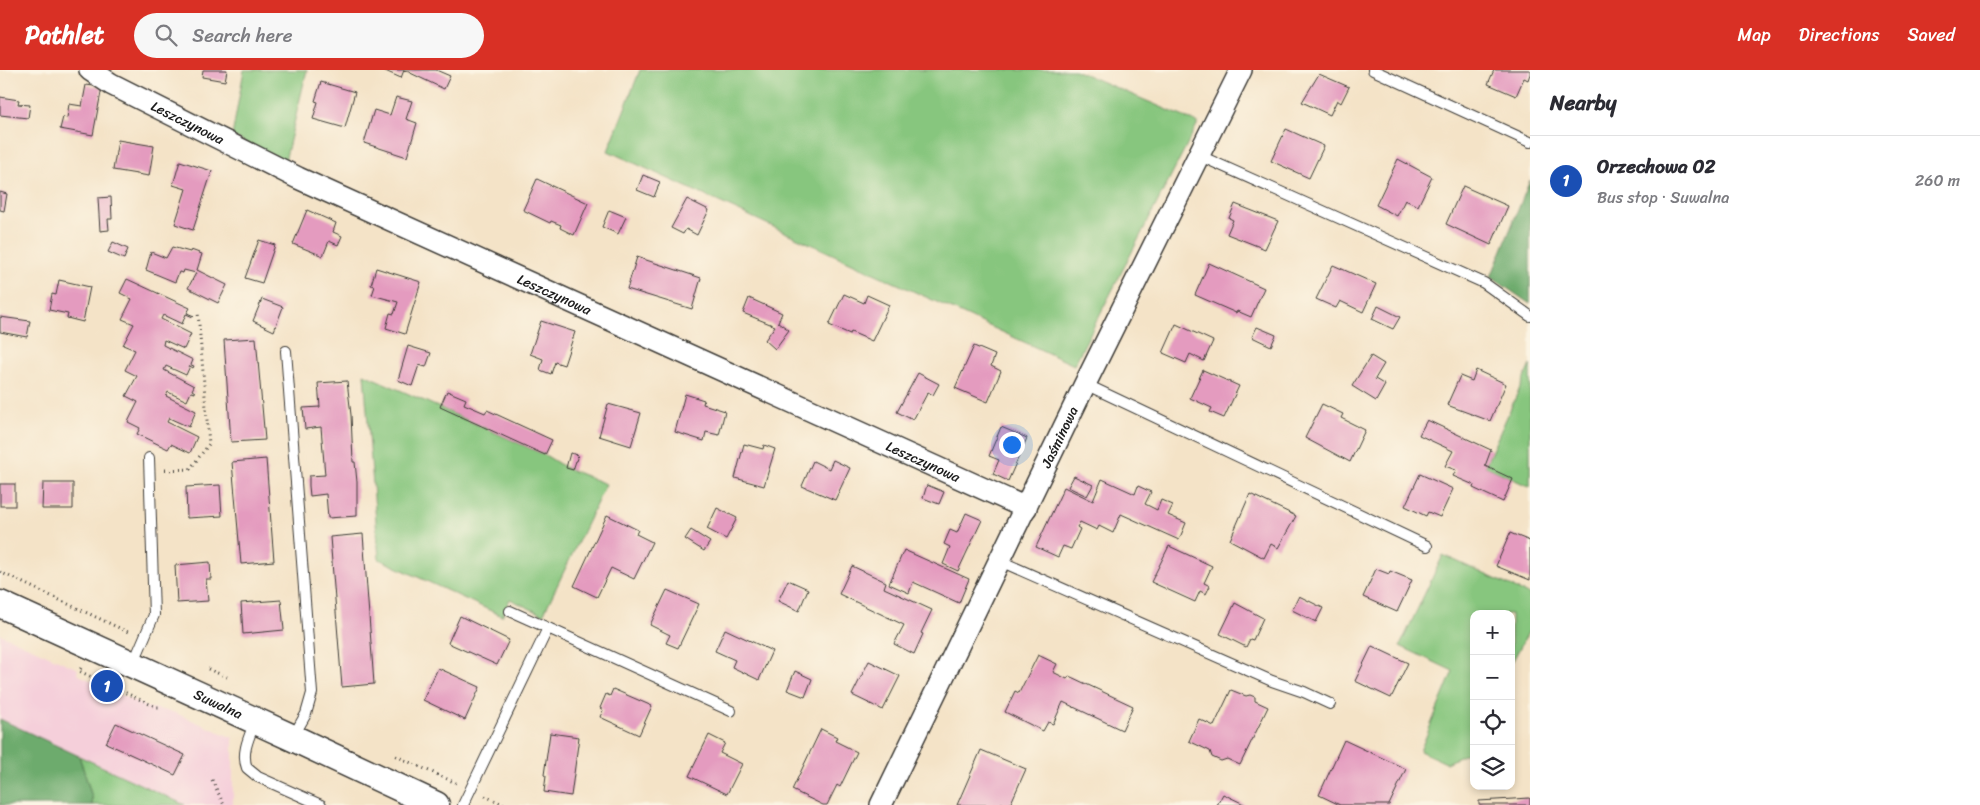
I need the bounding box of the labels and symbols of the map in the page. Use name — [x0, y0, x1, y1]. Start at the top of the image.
street label: Leszczynowa — [147, 94, 229, 152]
street label: Leszczynowa — [513, 266, 596, 322]
street label: Jaśminowa — [1033, 402, 1085, 473]
your location — [999, 432, 1025, 458]
street label: Leszczynowa — [882, 434, 965, 490]
pin: 1 — [91, 667, 123, 705]
street label: Suwalna — [190, 682, 247, 726]

